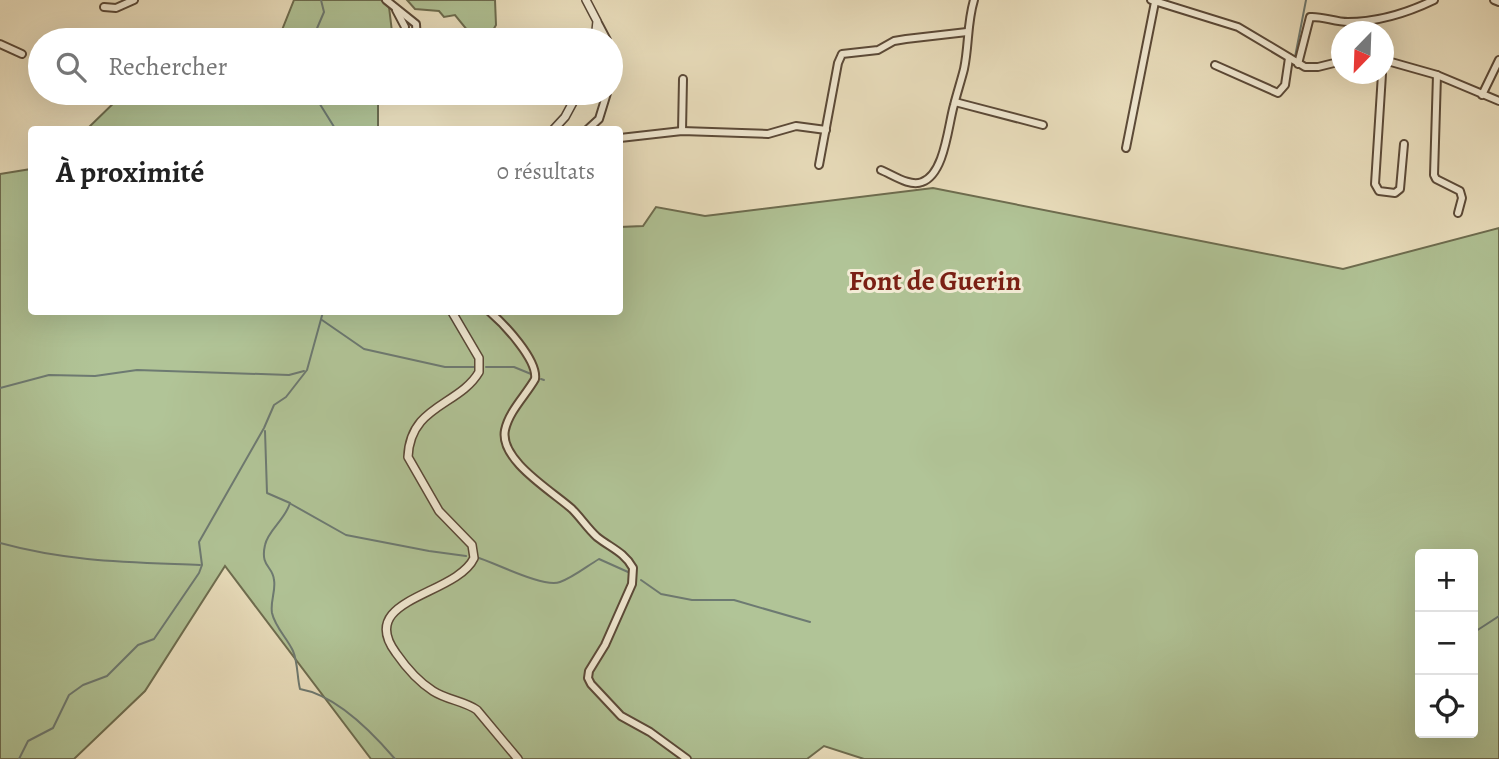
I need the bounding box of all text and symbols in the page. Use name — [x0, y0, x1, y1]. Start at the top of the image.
north arrow — [1331, 21, 1394, 84]
search box — [28, 28, 623, 105]
icon: search — [52, 48, 90, 86]
text: Rechercher — [108, 49, 228, 84]
text: À proximité — [56, 152, 204, 192]
text: 0 résultats — [497, 156, 595, 187]
district label: Font de Guerin — [849, 262, 1021, 300]
map controls — [1415, 549, 1478, 738]
button: + — [1415, 549, 1478, 612]
button: − — [1415, 612, 1478, 675]
button: locate — [1415, 675, 1478, 738]

